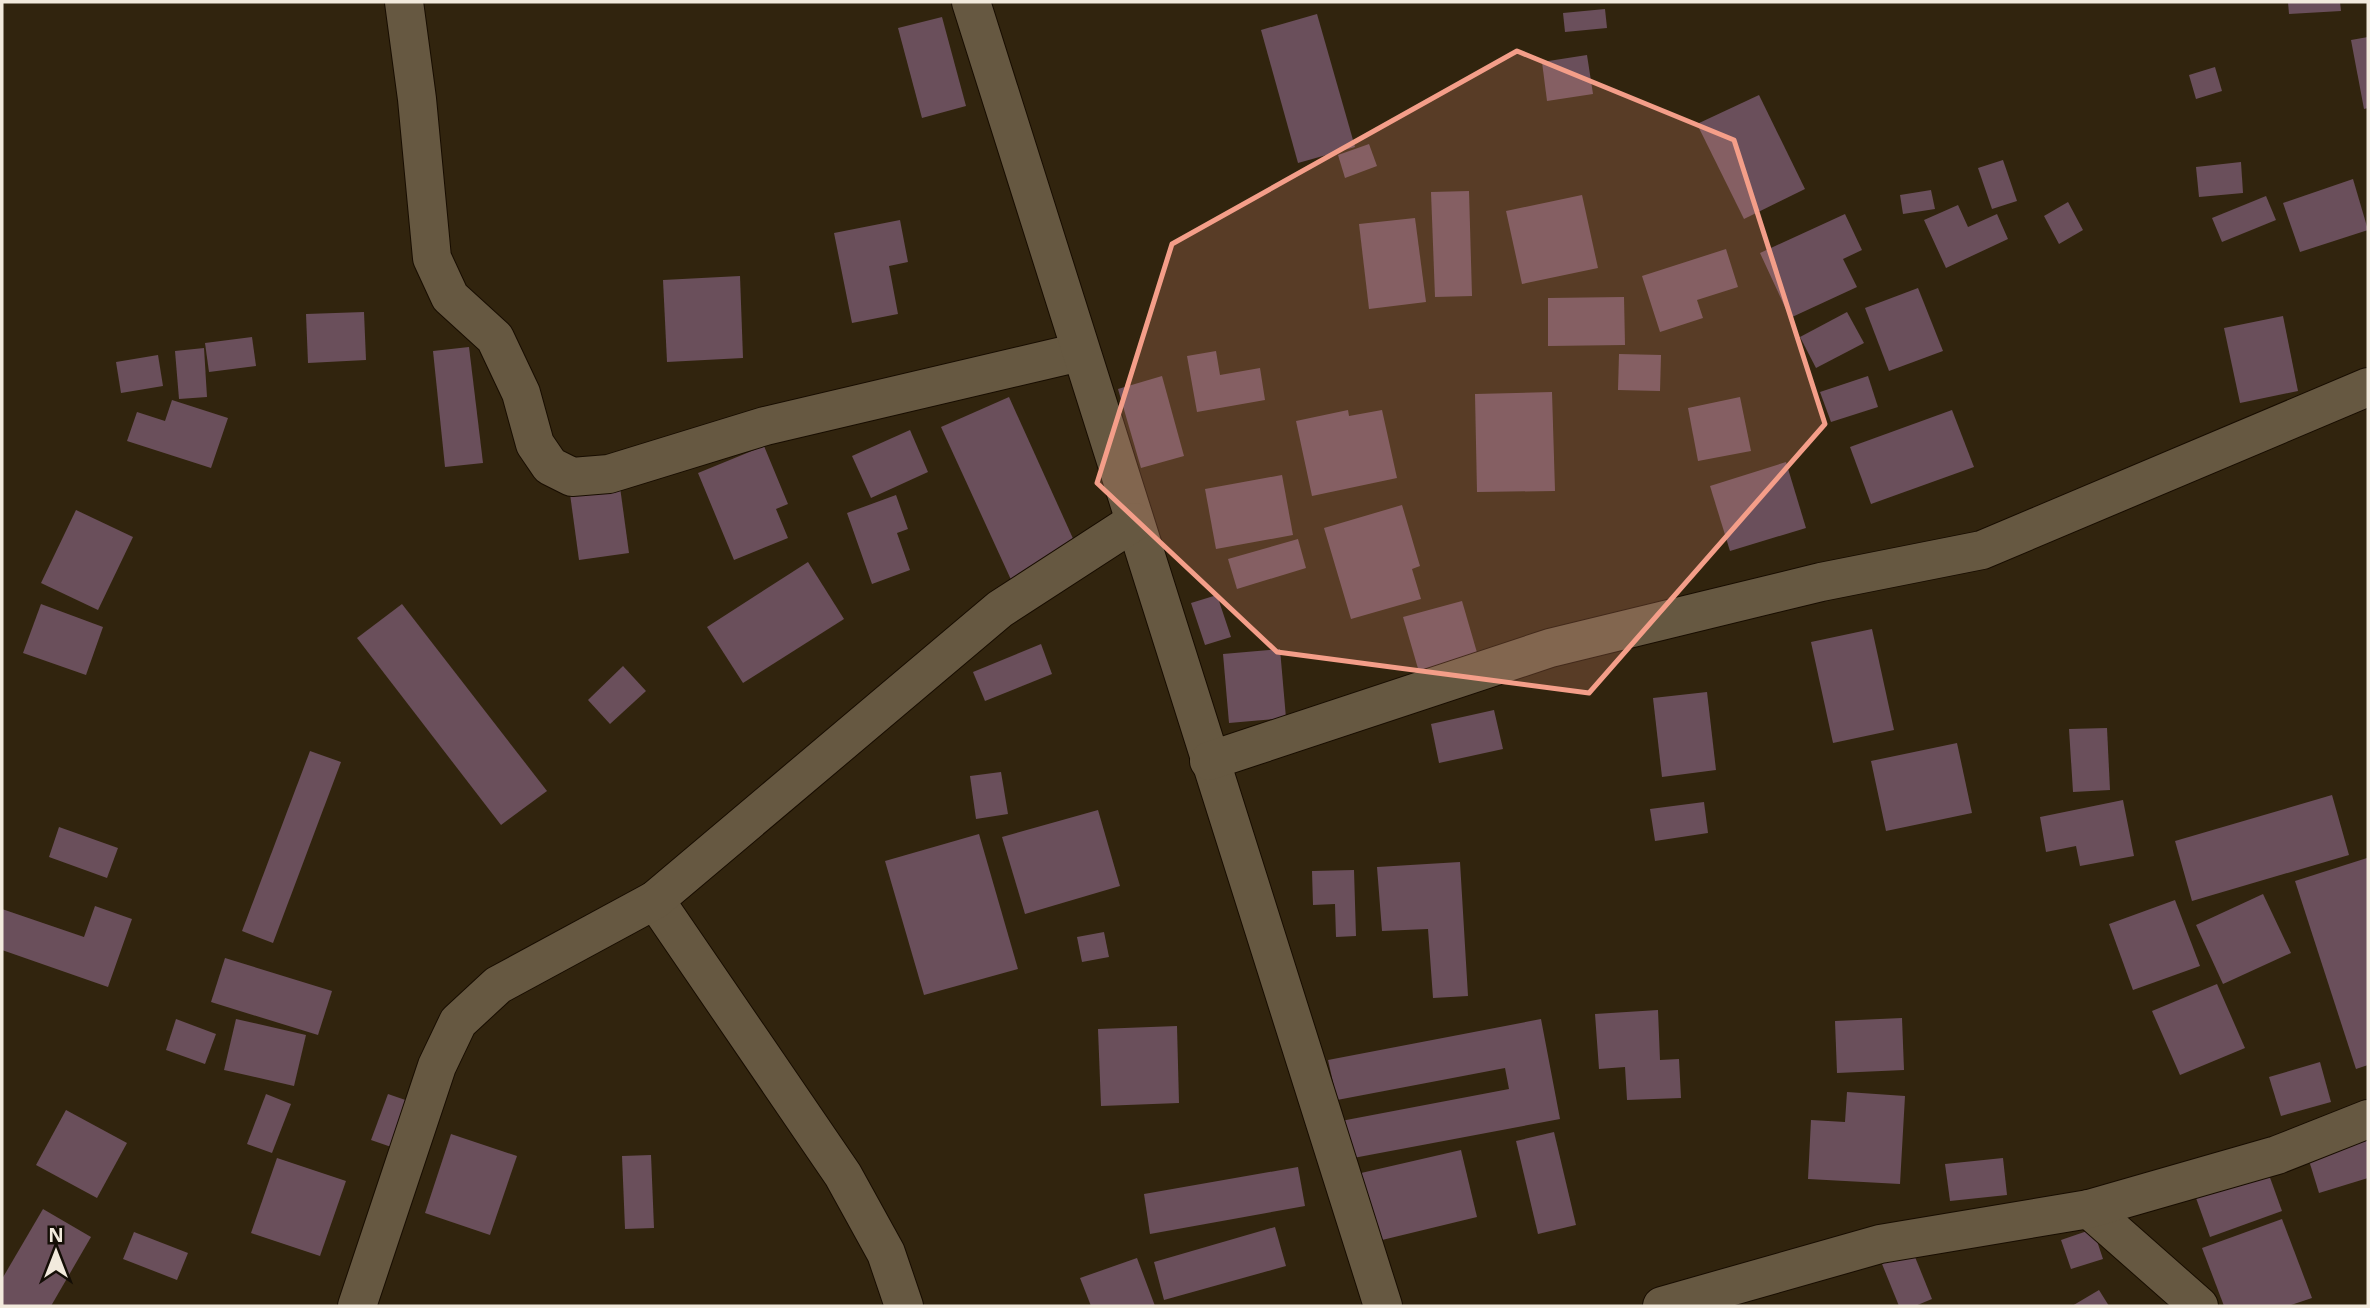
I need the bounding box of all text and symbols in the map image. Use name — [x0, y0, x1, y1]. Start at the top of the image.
north arrow — [21, 1217, 91, 1287]
text: N — [48, 1222, 64, 1248]

